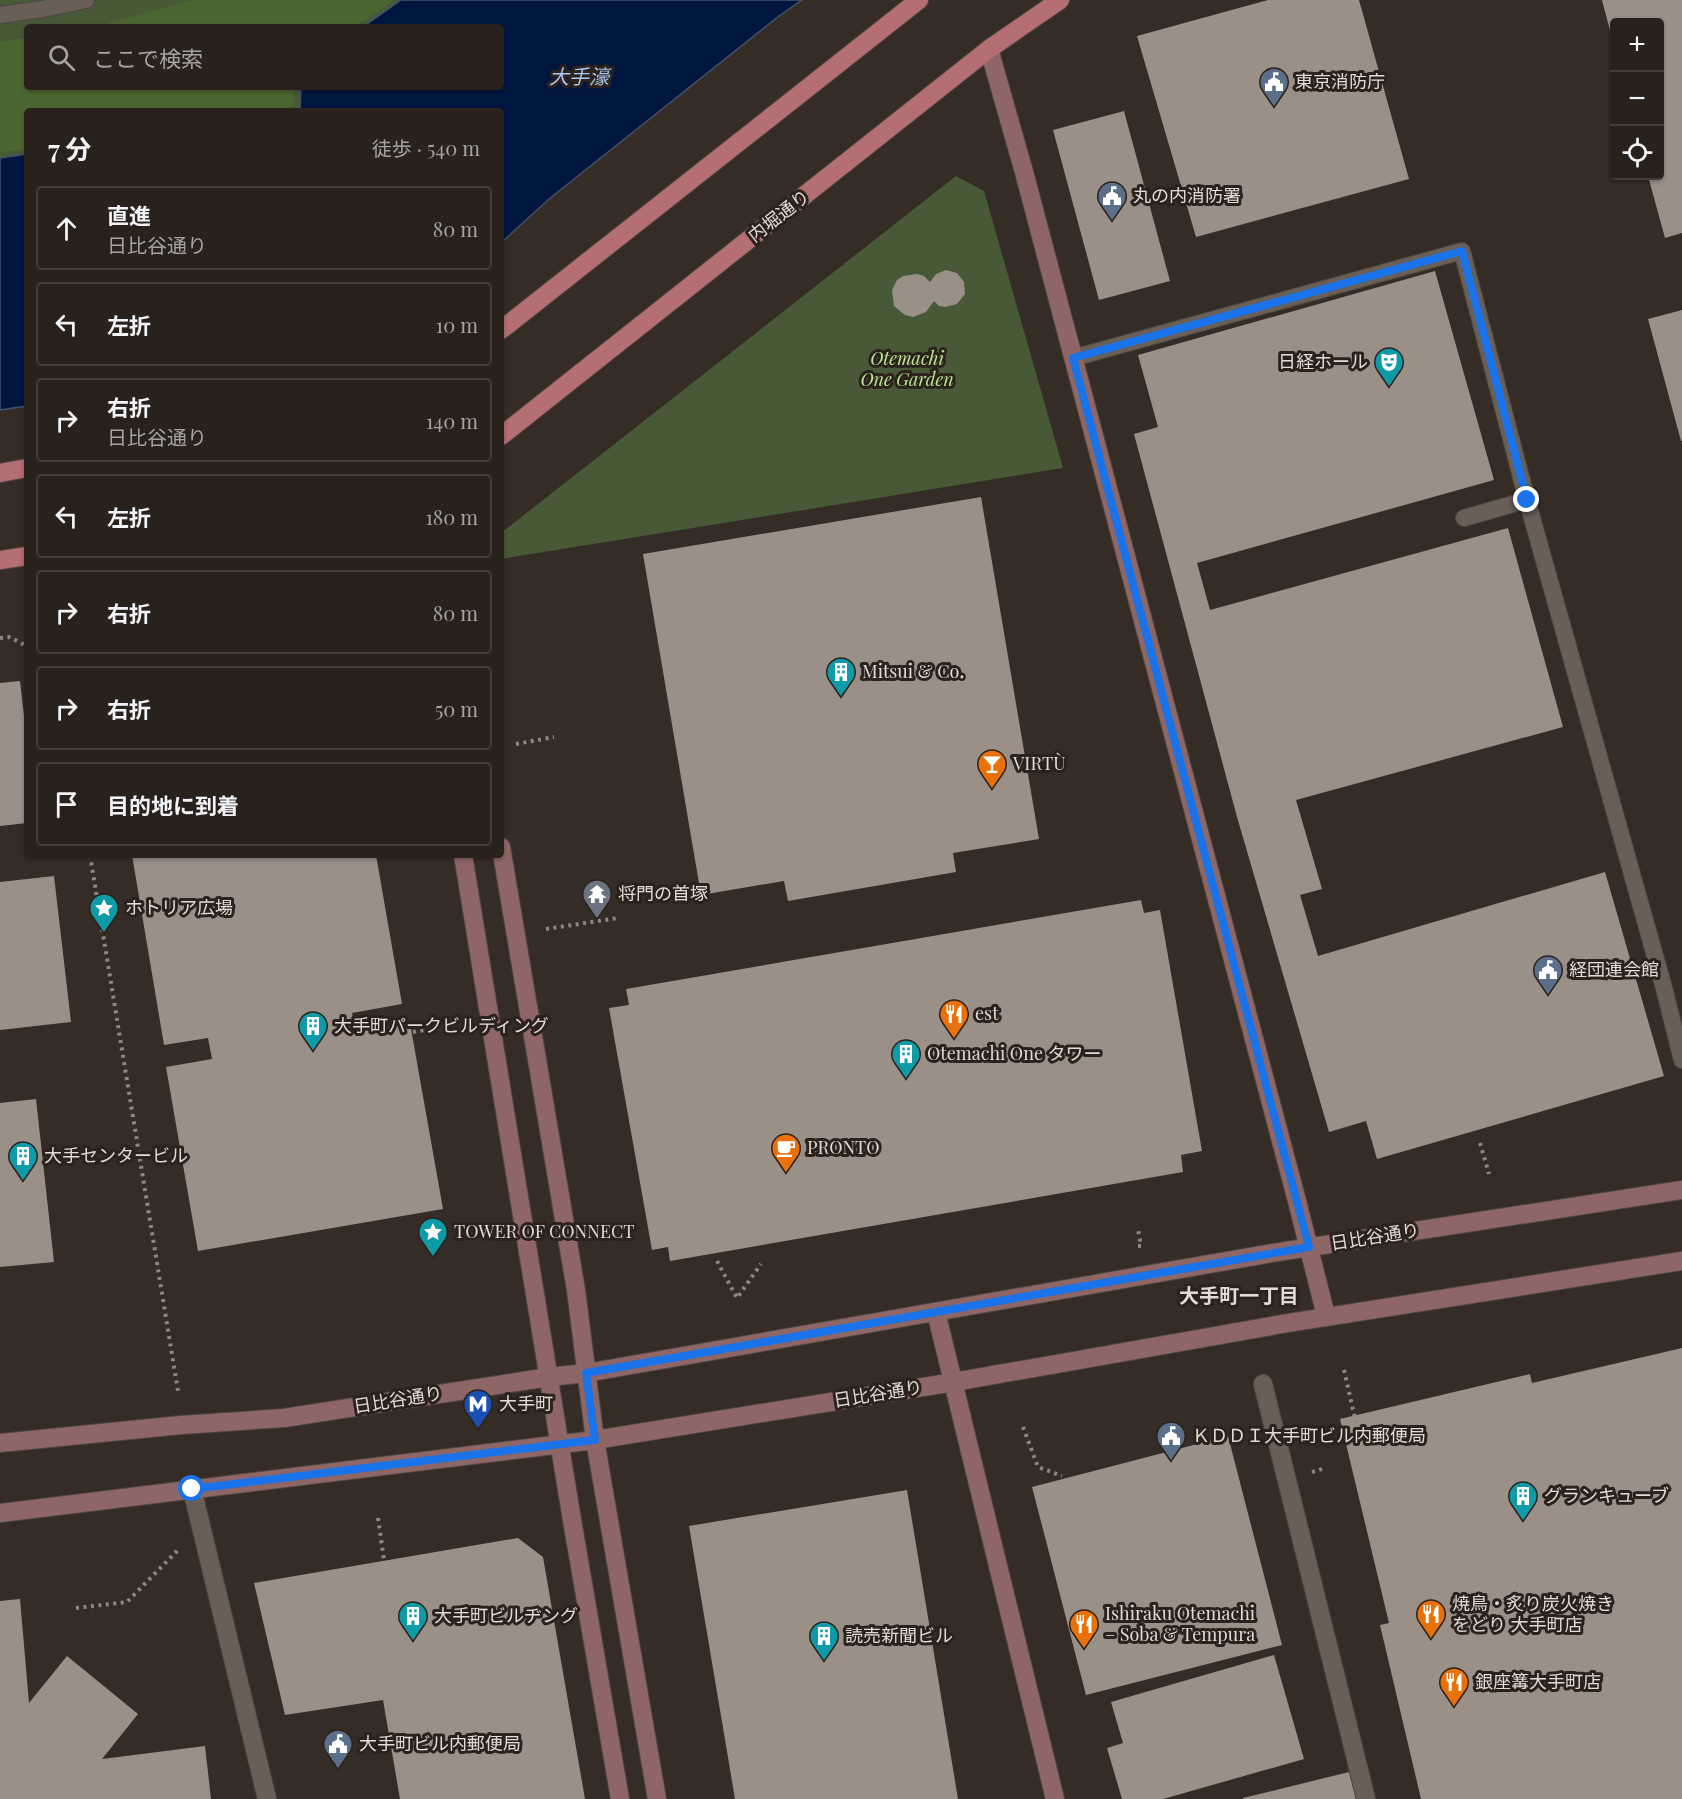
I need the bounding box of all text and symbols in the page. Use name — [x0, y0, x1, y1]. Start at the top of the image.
map controls — [1610, 18, 1664, 180]
button: + — [1610, 18, 1664, 72]
search box — [24, 24, 504, 90]
icon: search — [45, 41, 78, 74]
text: ここで検索 — [93, 43, 203, 73]
water label: 大手濠 — [549, 62, 612, 89]
public building icon: 東京消防庁 — [1258, 66, 1290, 108]
place label: 東京消防庁 — [1295, 69, 1385, 93]
button: − — [1610, 72, 1664, 126]
button: locate — [1610, 126, 1664, 180]
text: 7 分 — [48, 131, 91, 166]
text: 徒歩 · 540 m — [372, 134, 480, 161]
public building icon: 丸の内消防署 — [1096, 180, 1128, 222]
place label: 丸の内消防署 — [1133, 183, 1241, 207]
street label: 内堀通り — [743, 184, 814, 247]
text: 直進 — [107, 200, 151, 230]
icon: ahead — [50, 212, 83, 245]
text: 80 m — [433, 215, 478, 242]
text: 日比谷通り — [107, 231, 207, 258]
icon: left — [50, 308, 83, 341]
text: 左折 — [107, 310, 151, 340]
text: 10 m — [436, 311, 478, 338]
park label: Otemachi One Garden — [860, 346, 954, 391]
theatre icon: 日経ホール — [1373, 346, 1405, 388]
place label: 日経ホール — [1278, 349, 1368, 373]
text: 右折 — [107, 392, 151, 422]
icon: right — [50, 404, 83, 437]
text: 140 m — [426, 407, 478, 434]
text: 日比谷通り — [107, 423, 207, 450]
route end — [1513, 486, 1539, 512]
icon: left — [50, 500, 83, 533]
text: 左折 — [107, 502, 151, 532]
text: 180 m — [425, 503, 478, 530]
icon: right — [50, 596, 83, 629]
text: 右折 — [107, 598, 151, 628]
text: 80 m — [433, 599, 478, 626]
building icon: Mitsui & Co. — [825, 656, 857, 698]
place label: Mitsui & Co. — [862, 659, 964, 683]
icon: right — [50, 692, 83, 725]
text: 右折 — [107, 694, 151, 724]
text: 50 m — [435, 695, 478, 722]
bar icon: VIRTÙ — [976, 748, 1008, 790]
place label: VIRTÙ — [1012, 751, 1065, 775]
icon: arrive — [50, 788, 83, 821]
text: 目的地に到着 — [107, 790, 239, 820]
temple icon: 将門の首塚 — [581, 878, 613, 920]
place label: 将門の首塚 — [618, 881, 708, 905]
place icon: ホトリア広場 — [88, 892, 120, 934]
place label: ホトリア広場 — [125, 895, 233, 919]
public building icon: 経団連会館 — [1532, 954, 1564, 996]
place label: 経団連会館 — [1569, 957, 1659, 981]
restaurant icon: est — [938, 998, 970, 1040]
place label: est — [975, 1001, 999, 1025]
building icon: 大手町パークビルディング — [297, 1010, 329, 1052]
place label: 大手町パークビルディング — [334, 1013, 549, 1037]
building icon: Otemachi One タワー — [890, 1038, 922, 1080]
place label: Otemachi One タワー — [927, 1041, 1102, 1065]
cafe icon: PRONTO — [770, 1132, 802, 1174]
place label: PRONTO — [807, 1135, 880, 1159]
building icon: 大手センタービル — [7, 1140, 39, 1182]
place label: 大手センタービル — [44, 1143, 188, 1167]
place icon: TOWER OF CONNECT — [417, 1216, 449, 1258]
street label: 日比谷通り — [1329, 1217, 1421, 1255]
place label: TOWER OF CONNECT — [454, 1219, 635, 1243]
district label: 大手町一丁目 — [1179, 1281, 1299, 1308]
street label: 日比谷通り — [832, 1374, 924, 1412]
street label: 日比谷通り — [352, 1380, 444, 1418]
metro station icon: 大手町 — [462, 1388, 494, 1430]
place label: 大手町 — [499, 1391, 553, 1415]
public building icon: ＫＤＤＩ大手町ビル内郵便局 — [1155, 1420, 1187, 1462]
place label: ＫＤＤＩ大手町ビル内郵便局 — [1192, 1423, 1426, 1447]
route start — [178, 1475, 204, 1501]
building icon: グランキューブ — [1507, 1480, 1539, 1522]
place label: グランキューブ — [1544, 1483, 1669, 1507]
place label: 焼鳥・炙り炭火焼き をどり 大手町店 — [1452, 1591, 1614, 1636]
restaurant icon: 焼鳥・炙り炭火焼き をどり 大手町店 — [1415, 1598, 1447, 1640]
building icon: 大手町ビルヂング — [397, 1600, 429, 1642]
place label: Ishiraku Otemachi – Soba & Tempura — [1105, 1601, 1255, 1646]
place label: 大手町ビルヂング — [434, 1603, 578, 1627]
restaurant icon: Ishiraku Otemachi – Soba & Tempura — [1068, 1608, 1100, 1650]
building icon: 読売新聞ビル — [808, 1620, 840, 1662]
place label: 読売新聞ビル — [845, 1623, 953, 1647]
restaurant icon: 銀座篝大手町店 — [1438, 1666, 1470, 1708]
place label: 銀座篝大手町店 — [1475, 1669, 1601, 1693]
public building icon: 大手町ビル内郵便局 — [322, 1728, 354, 1770]
place label: 大手町ビル内郵便局 — [359, 1731, 521, 1755]

